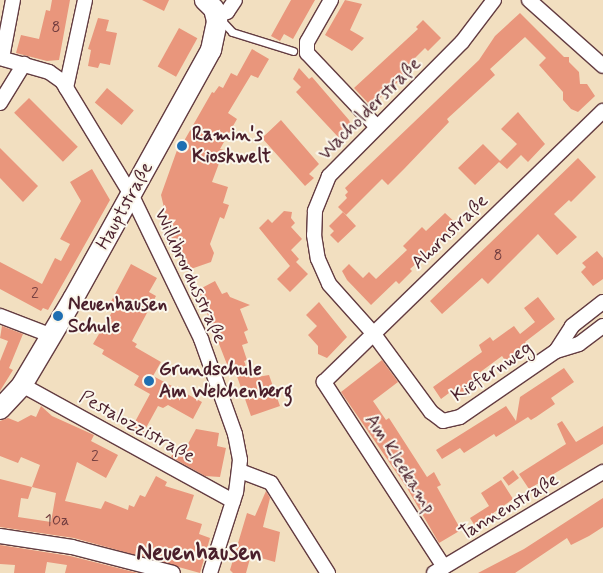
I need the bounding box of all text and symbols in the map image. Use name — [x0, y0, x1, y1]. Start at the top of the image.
house number: 8 — [51, 18, 61, 38]
street label: Wacholderstraße — [314, 53, 426, 165]
place label: Ramin's Kioskwelt — [192, 124, 271, 168]
marker: Ramin's Kioskwelt — [176, 140, 188, 152]
street label: Hauptstraße — [92, 158, 158, 254]
street label: Ahornstraße — [407, 190, 493, 274]
street label: Willibrordusstraße — [149, 205, 231, 347]
house number: 8 — [493, 246, 503, 266]
house number: 2 — [31, 284, 39, 304]
place label: Neuenhausen Schule — [68, 294, 167, 338]
marker: Neuenhausen Schule — [52, 310, 64, 322]
street label: Kiefernweg — [447, 337, 537, 407]
place label: Grundschule Am Welchenberg — [159, 359, 295, 403]
marker: Grundschule Am Welchenberg — [143, 375, 155, 387]
street label: Pestalozzistraße — [75, 386, 199, 468]
street label: Am Kleekamp — [360, 410, 440, 518]
house number: 2 — [91, 447, 99, 467]
street label: Tannenstraße — [455, 468, 563, 546]
house number: 10a — [45, 511, 69, 531]
district label: Neuenhausen — [136, 539, 262, 567]

